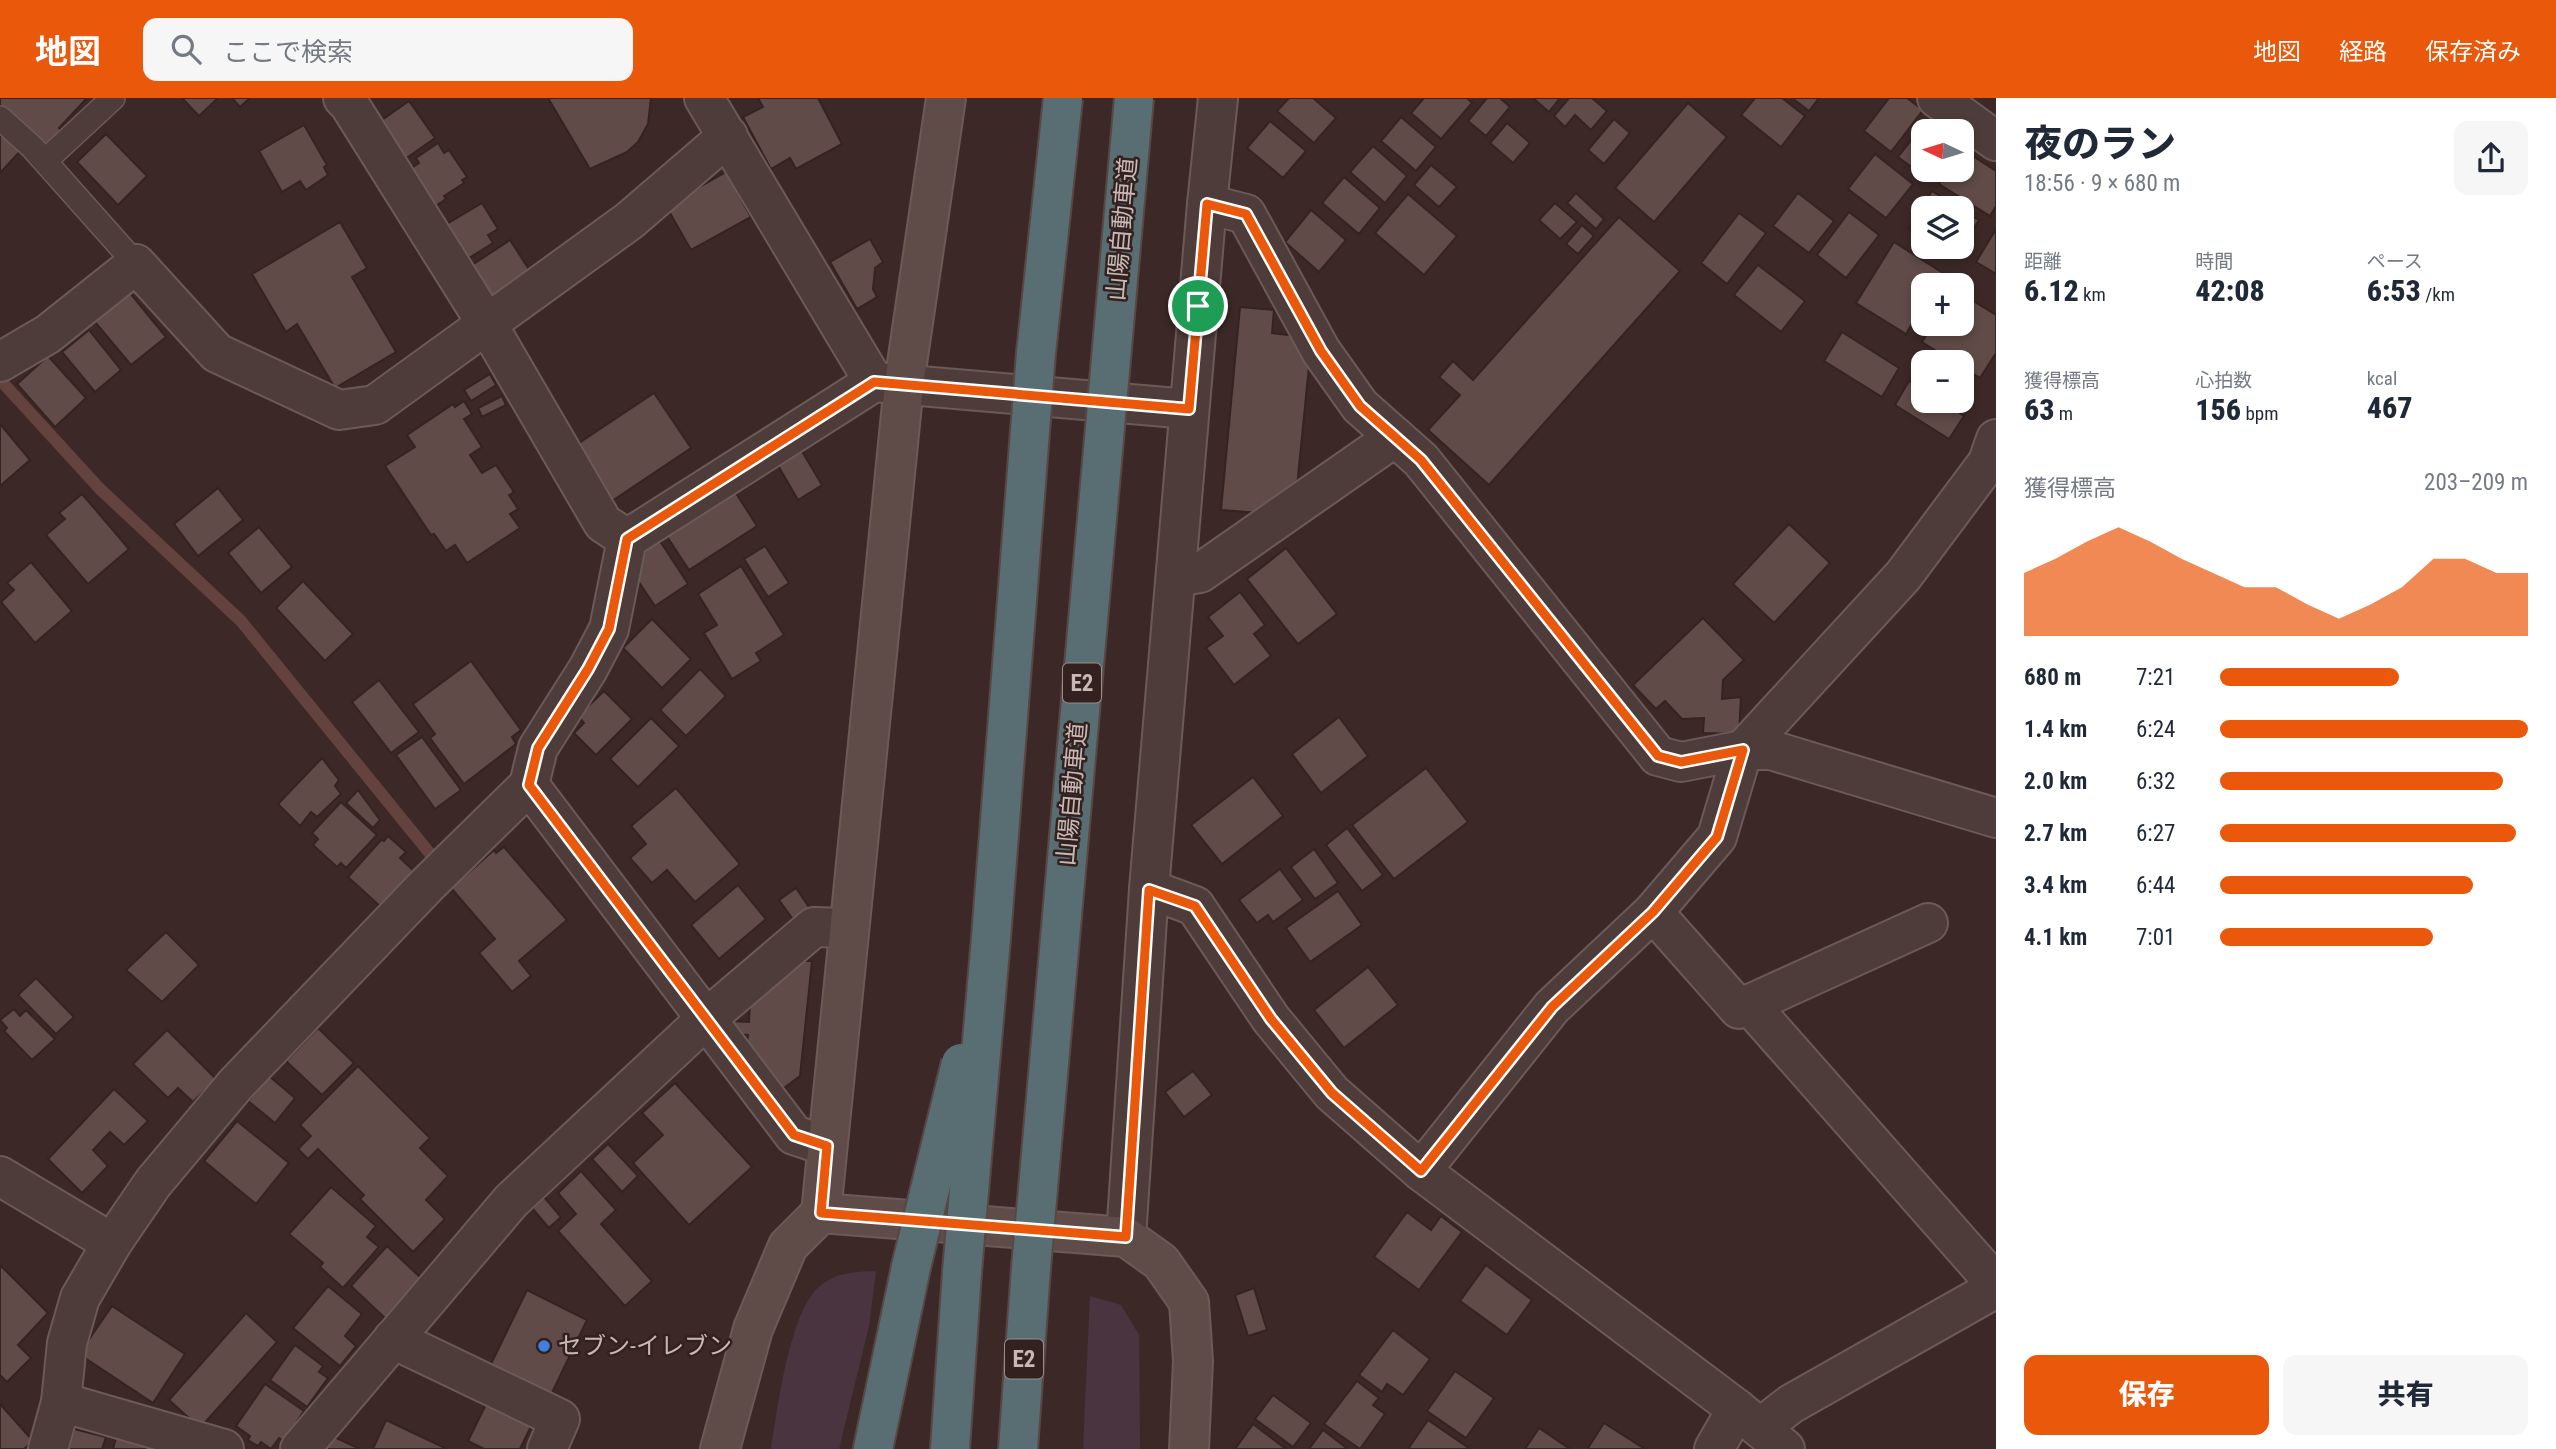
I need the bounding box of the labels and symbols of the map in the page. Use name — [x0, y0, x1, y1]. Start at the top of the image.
north arrow — [1911, 119, 1974, 182]
street label: 山陽自動車道 — [1102, 156, 1142, 302]
pin — [1168, 276, 1228, 336]
road number: E2 — [1063, 664, 1101, 702]
street label: 山陽自動車道 — [1052, 721, 1092, 867]
place label: セブン-イレブン — [558, 1332, 732, 1360]
marker: セブン-イレブン — [536, 1338, 552, 1354]
road number: E2 — [1005, 1340, 1043, 1378]

